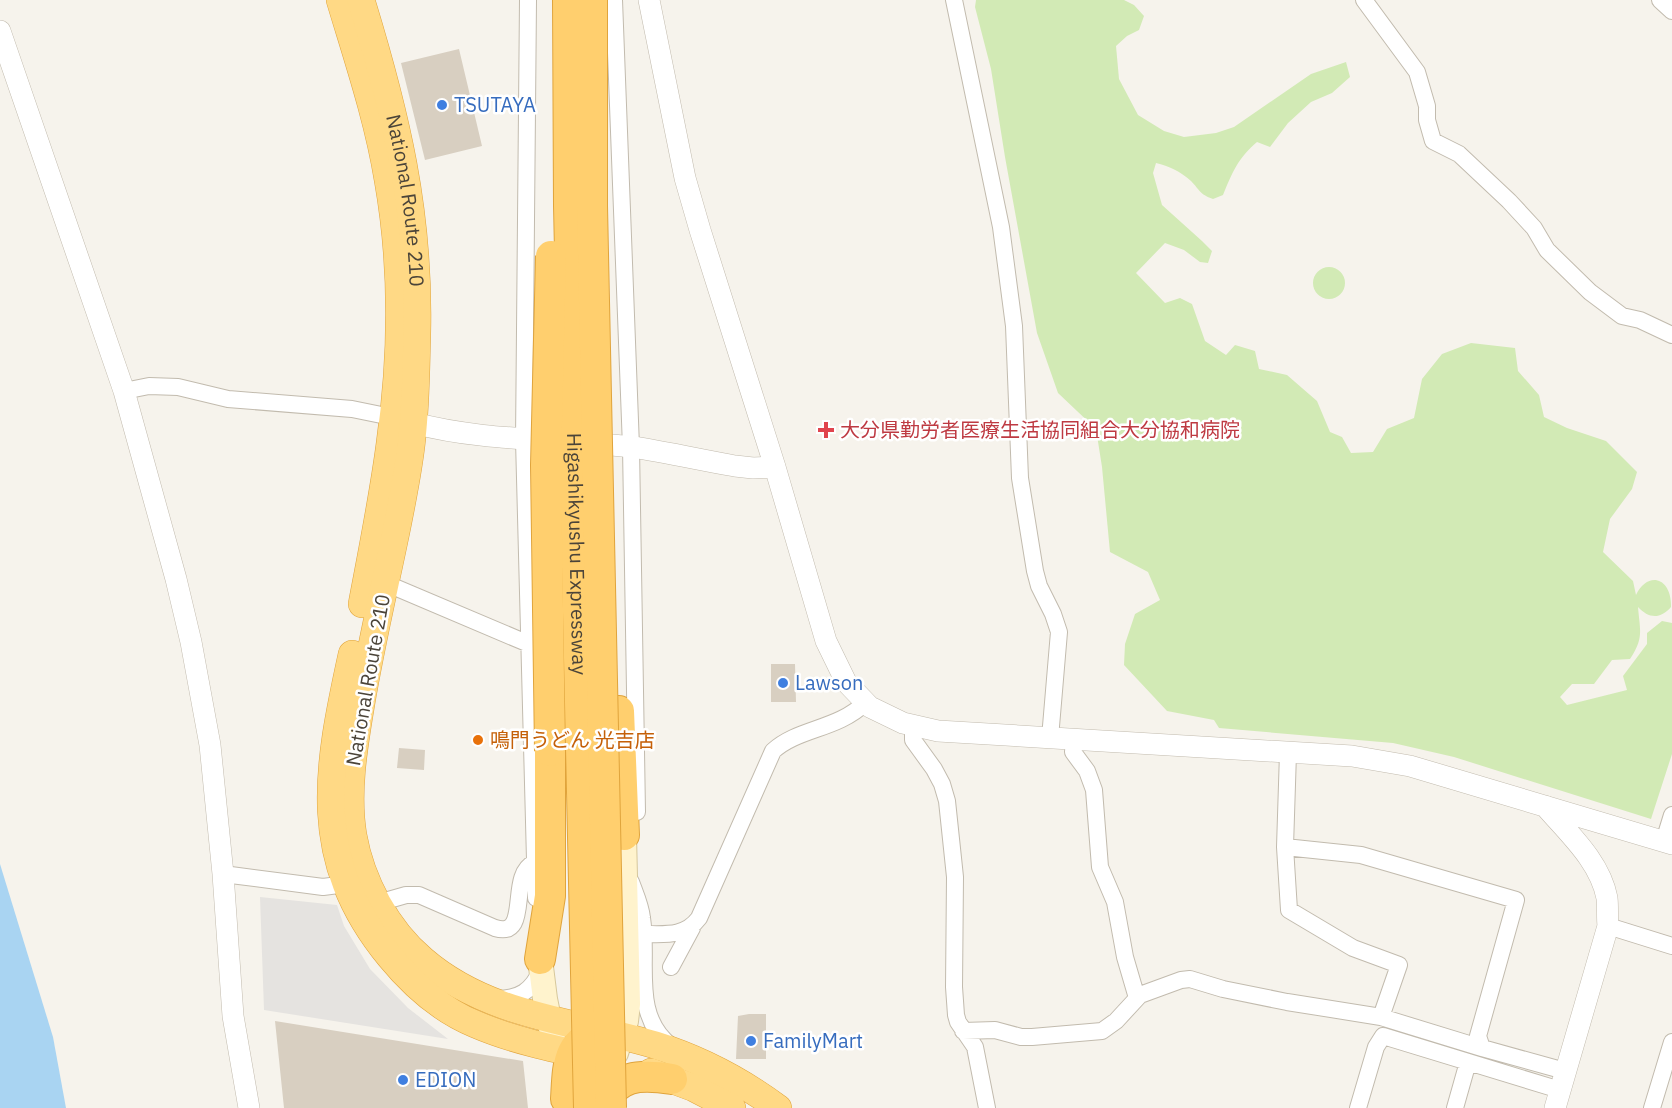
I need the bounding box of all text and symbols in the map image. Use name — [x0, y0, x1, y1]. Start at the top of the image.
place label: TSUTAYA — [454, 91, 536, 118]
marker: TSUTAYA — [435, 98, 449, 112]
street label: National Route 210 — [380, 112, 431, 287]
place label: 大分県勤労者医療生活協同組合大分協和病院 — [840, 416, 1240, 443]
marker: 大分県勤労者医療生活協同組合大分協和病院 — [817, 421, 835, 439]
street label: Higashikyushu Expressway — [561, 433, 593, 675]
street label: National Route 210 — [339, 592, 396, 768]
place label: Lawson — [795, 669, 863, 696]
marker: Lawson — [776, 676, 790, 690]
place label: 鳴門うどん 光吉店 — [490, 726, 655, 753]
marker: 鳴門うどん 光吉店 — [471, 733, 485, 747]
place label: FamilyMart — [763, 1027, 863, 1054]
marker: FamilyMart — [744, 1034, 758, 1048]
place label: EDION — [415, 1066, 476, 1093]
marker: EDION — [396, 1073, 410, 1087]

